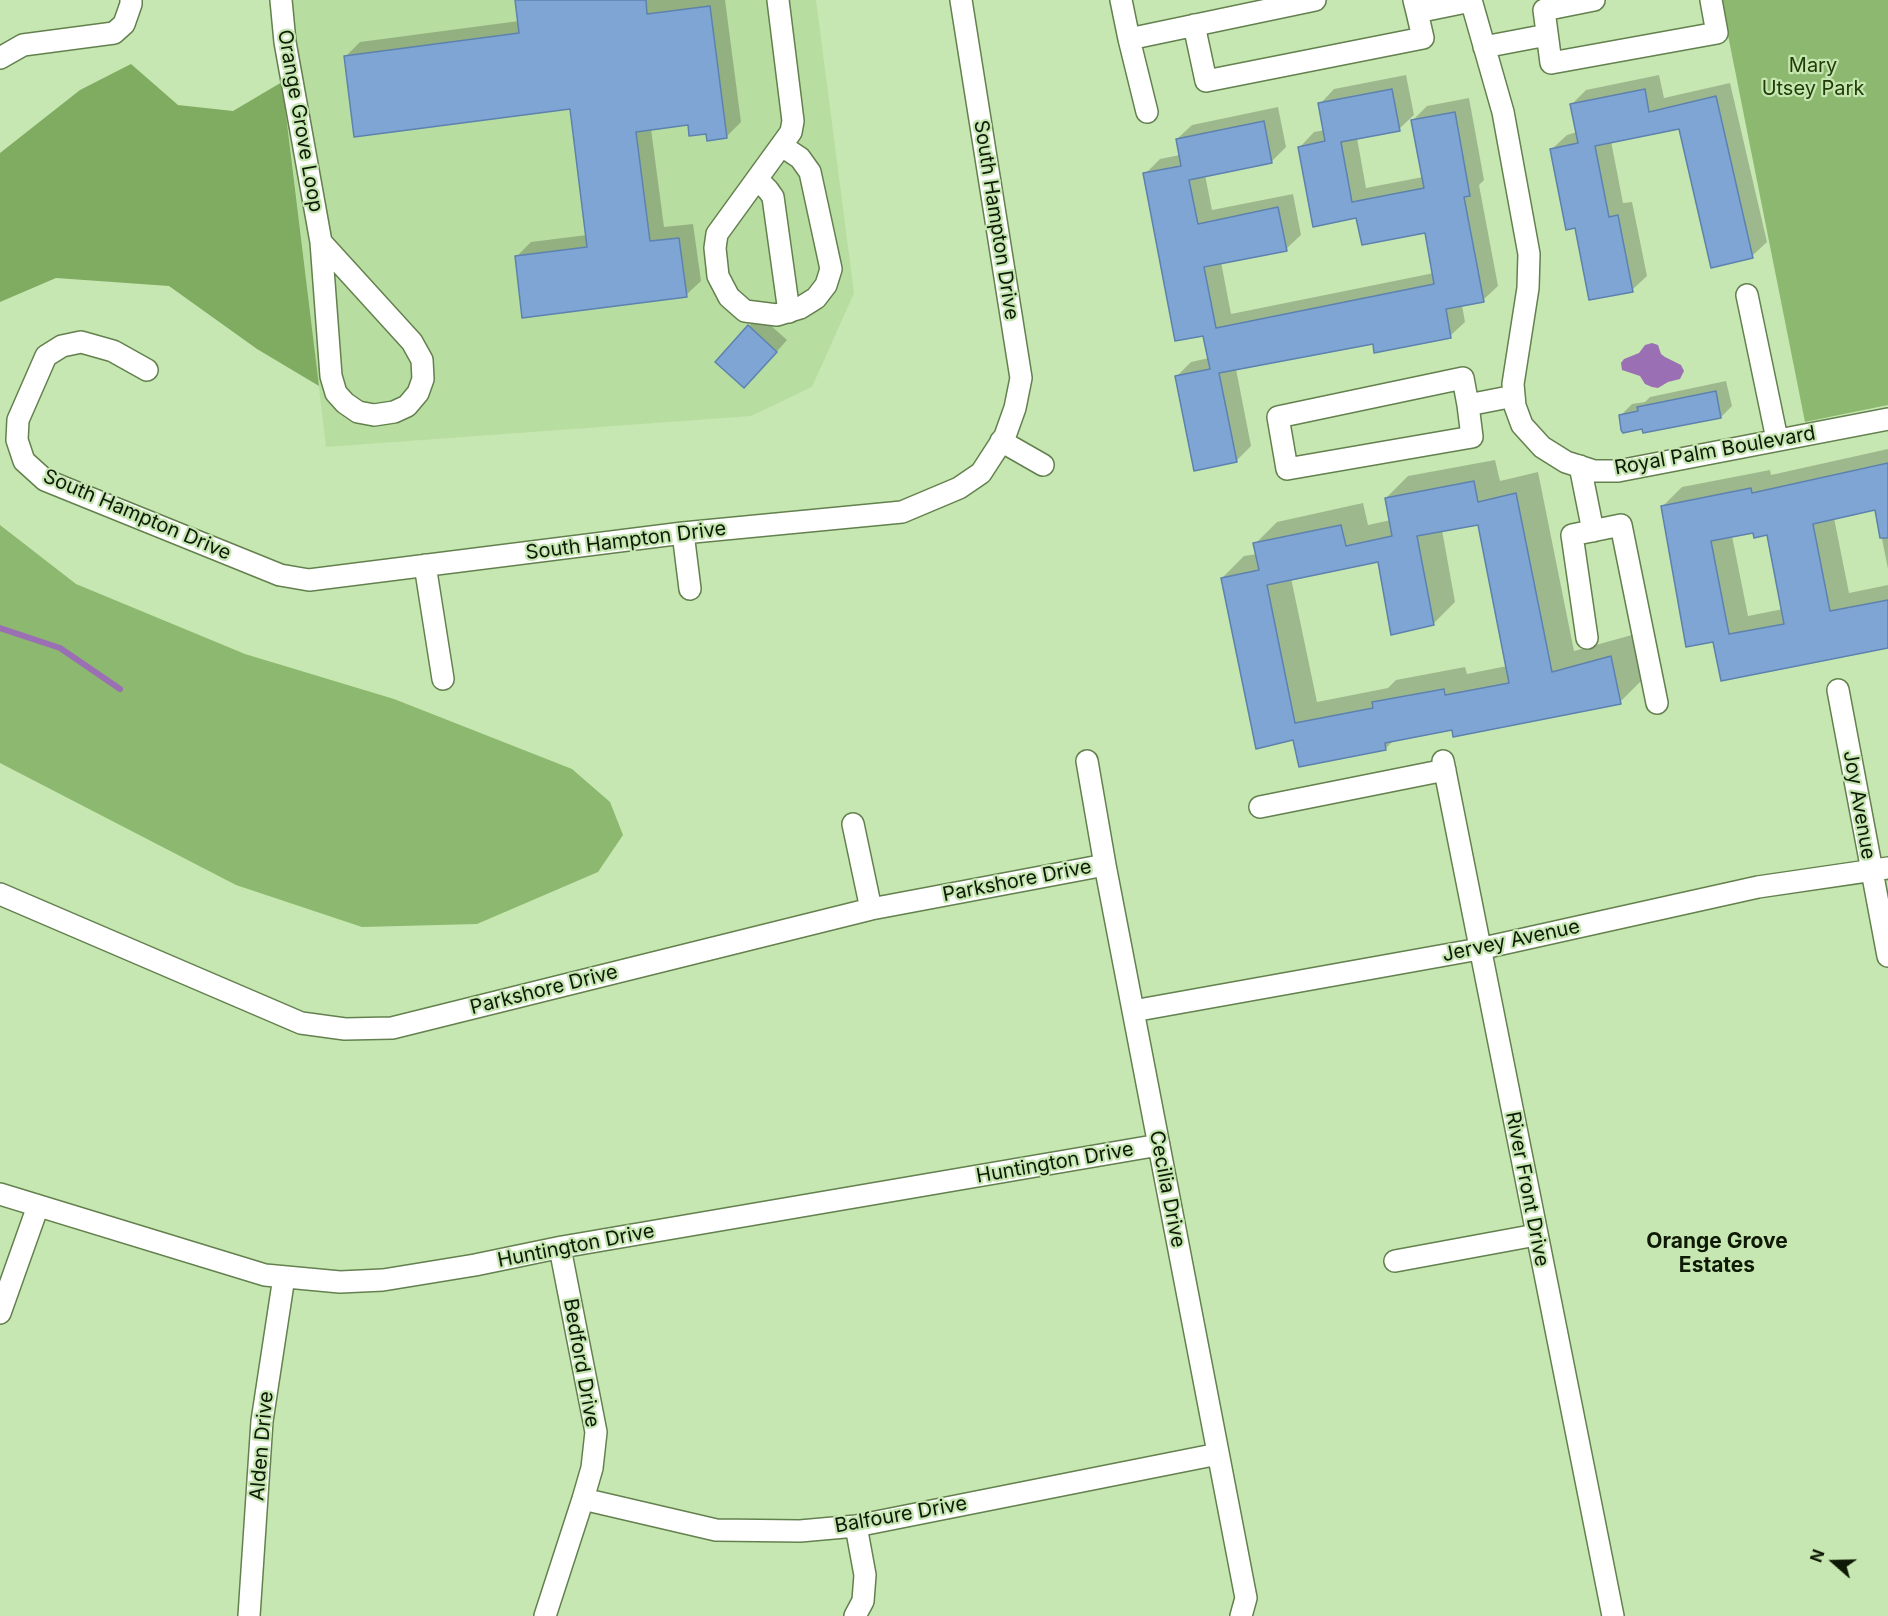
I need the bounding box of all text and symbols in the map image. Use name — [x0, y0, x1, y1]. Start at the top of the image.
street label: Orange Grove Loop — [272, 28, 328, 214]
park label: Mary Utsey Park — [1762, 54, 1864, 101]
street label: South Hampton Drive — [968, 118, 1024, 322]
street label: Royal Palm Boulevard — [1613, 421, 1817, 481]
street label: South Hampton Drive — [39, 465, 235, 565]
street label: South Hampton Drive — [524, 517, 728, 565]
street label: Joy Avenue — [1838, 749, 1880, 861]
street label: Parkshore Drive — [940, 855, 1094, 907]
street label: Jervey Avenue — [1440, 915, 1582, 967]
street label: Parkshore Drive — [468, 960, 620, 1020]
street label: River Front Drive — [1500, 1109, 1554, 1269]
street label: Cecilia Drive — [1144, 1128, 1190, 1250]
street label: Huntington Drive — [974, 1137, 1136, 1189]
street label: Huntington Drive — [495, 1219, 657, 1273]
district label: Orange Grove Estates — [1646, 1229, 1788, 1279]
street label: Bedford Drive — [558, 1297, 604, 1429]
street label: Alden Drive — [245, 1390, 279, 1502]
street label: Balfoure Drive — [833, 1492, 969, 1538]
north arrow — [1804, 1532, 1864, 1592]
text: N — [1806, 1547, 1829, 1565]

